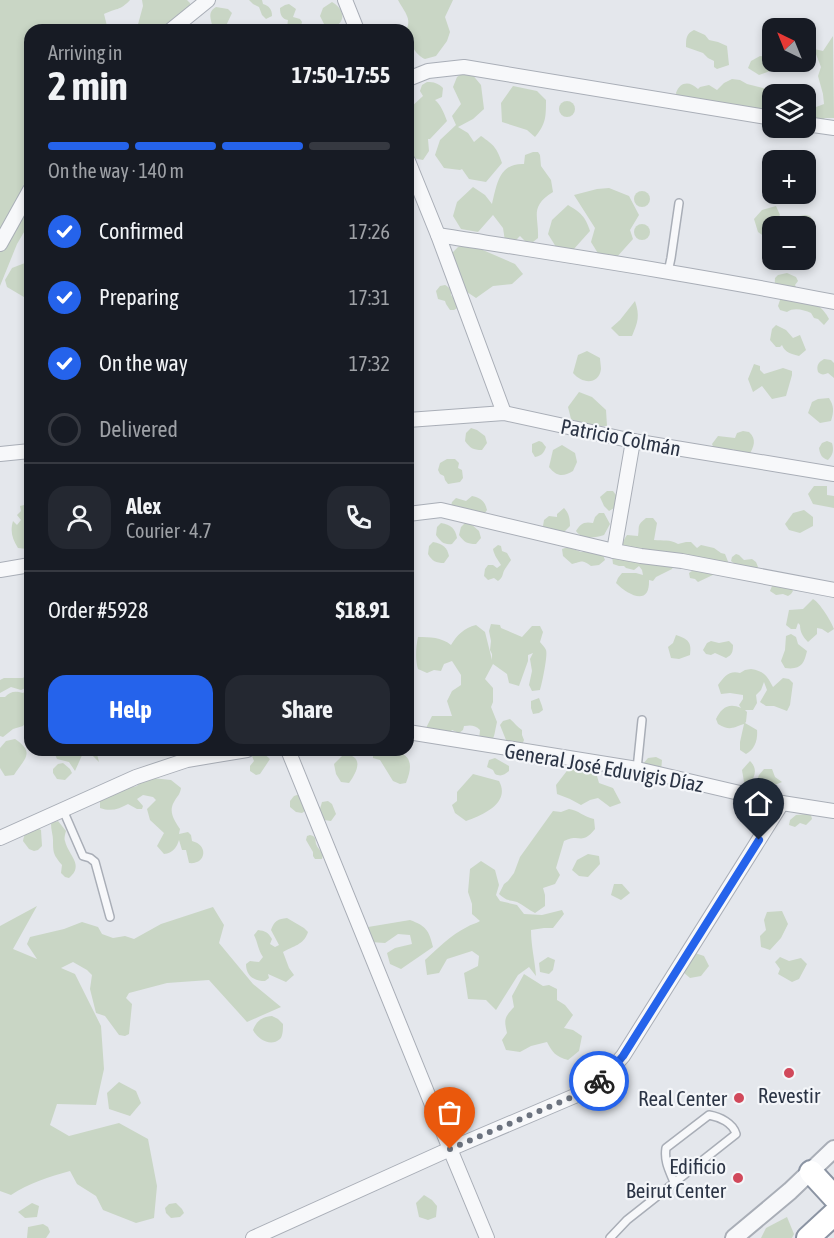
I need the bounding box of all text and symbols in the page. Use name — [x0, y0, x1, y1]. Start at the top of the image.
north arrow — [762, 18, 816, 72]
map controls — [762, 18, 816, 270]
text: Arriving in — [48, 41, 122, 64]
text: 17:50–17:55 — [292, 62, 390, 88]
text: 2 min — [48, 64, 128, 108]
button: layers — [762, 84, 816, 138]
button: + — [762, 150, 816, 204]
text: On the way · 140 m — [48, 159, 184, 182]
icon: check — [48, 215, 81, 248]
button: − — [762, 216, 816, 270]
text: Confirmed — [99, 218, 184, 244]
text: 17:26 — [349, 220, 390, 243]
icon: check — [48, 281, 81, 314]
text: Preparing — [99, 284, 179, 310]
text: 17:31 — [349, 286, 390, 309]
icon: check — [48, 347, 81, 380]
text: On the way — [99, 350, 188, 376]
text: 17:32 — [349, 352, 390, 375]
street label: Patricio Colmán — [559, 414, 683, 460]
text: Delivered — [99, 416, 178, 442]
button: person — [48, 486, 111, 549]
button: phone — [327, 486, 390, 549]
text: Alex — [126, 493, 161, 519]
text: Courier · 4.7 — [126, 519, 212, 542]
text: Order #5928 — [48, 597, 148, 623]
text: $18.91 — [335, 597, 390, 623]
button: Help — [48, 675, 213, 744]
button: Share — [225, 675, 390, 744]
street label: General José Eduvigis Díaz — [503, 738, 706, 796]
pin — [733, 778, 784, 840]
icon: home — [742, 787, 775, 820]
courier — [569, 1051, 629, 1111]
icon: bike — [583, 1065, 616, 1098]
marker: Revestir — [782, 1066, 796, 1080]
place label: Revestir — [758, 1083, 821, 1107]
place label: Real Center — [638, 1086, 728, 1110]
pin — [424, 1087, 475, 1149]
marker: Real Center — [732, 1091, 746, 1105]
icon: bag — [433, 1096, 466, 1129]
place label: Edificio Beirut Center — [626, 1154, 727, 1202]
marker: Edificio Beirut Center — [731, 1171, 745, 1185]

